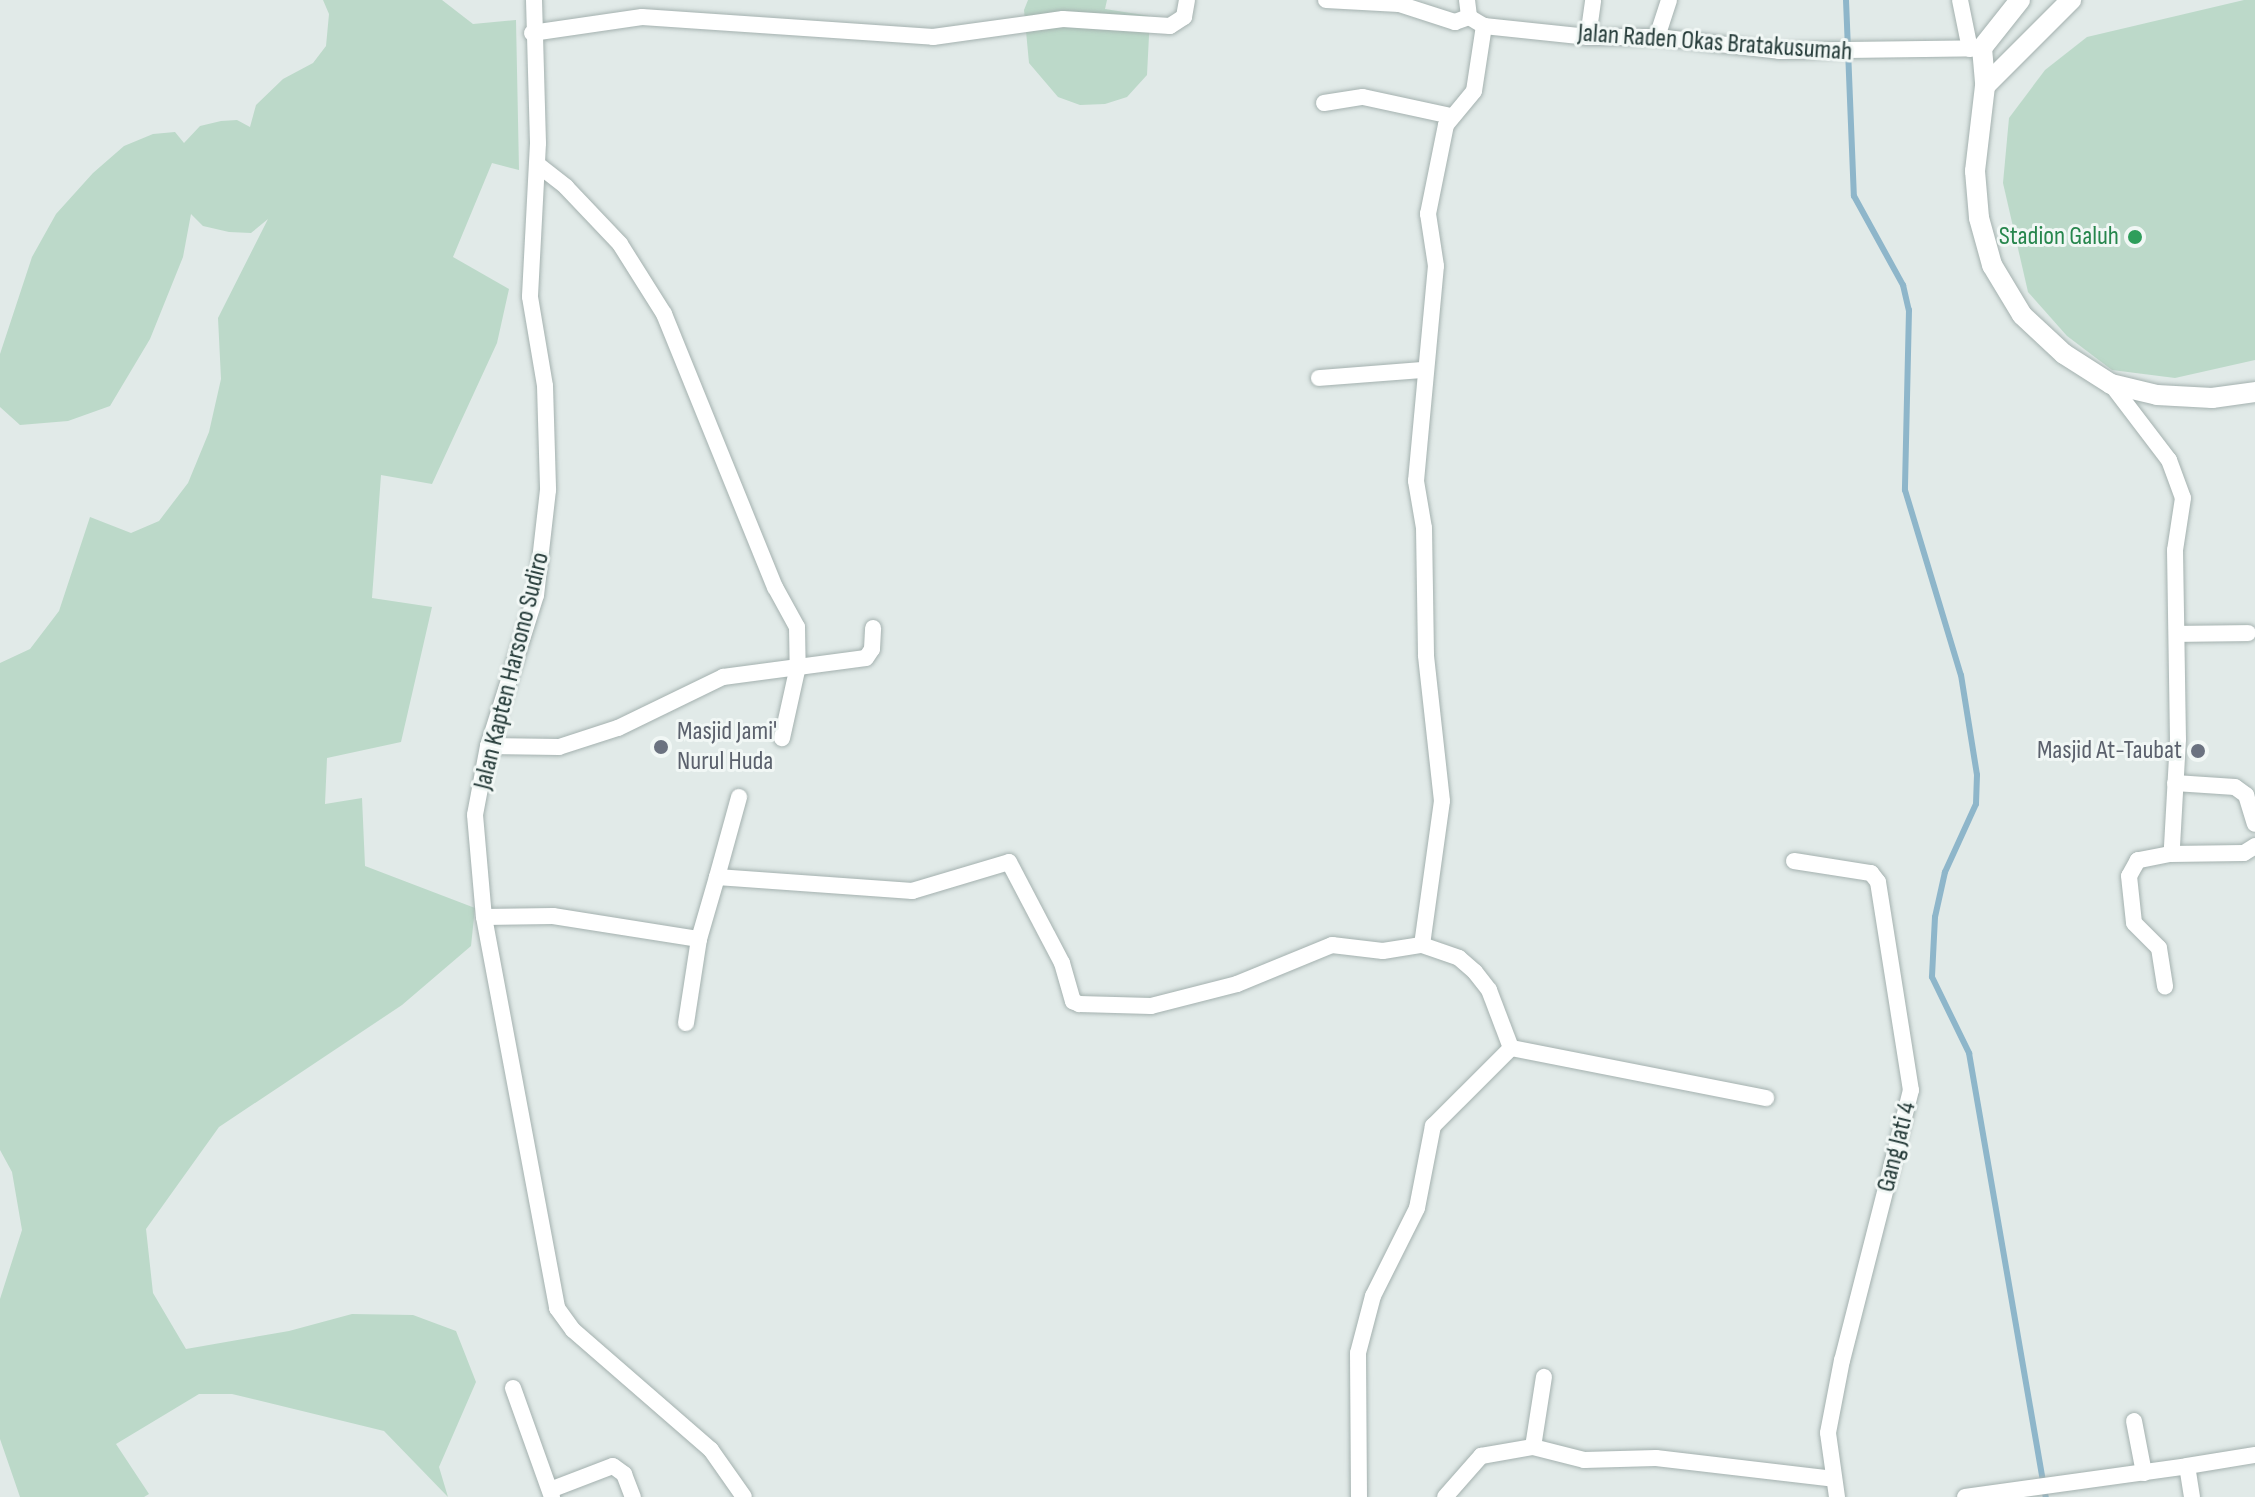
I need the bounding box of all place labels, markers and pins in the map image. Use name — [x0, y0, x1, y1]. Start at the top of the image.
place label: Stadion Galuh — [1999, 221, 2119, 253]
marker: Stadion Galuh — [2126, 228, 2144, 246]
place label: Masjid Jami' Nurul Huda — [677, 716, 777, 778]
place label: Masjid At-Taubat — [2037, 735, 2182, 767]
marker: Masjid Jami' Nurul Huda — [652, 738, 670, 756]
marker: Masjid At-Taubat — [2189, 742, 2207, 760]

